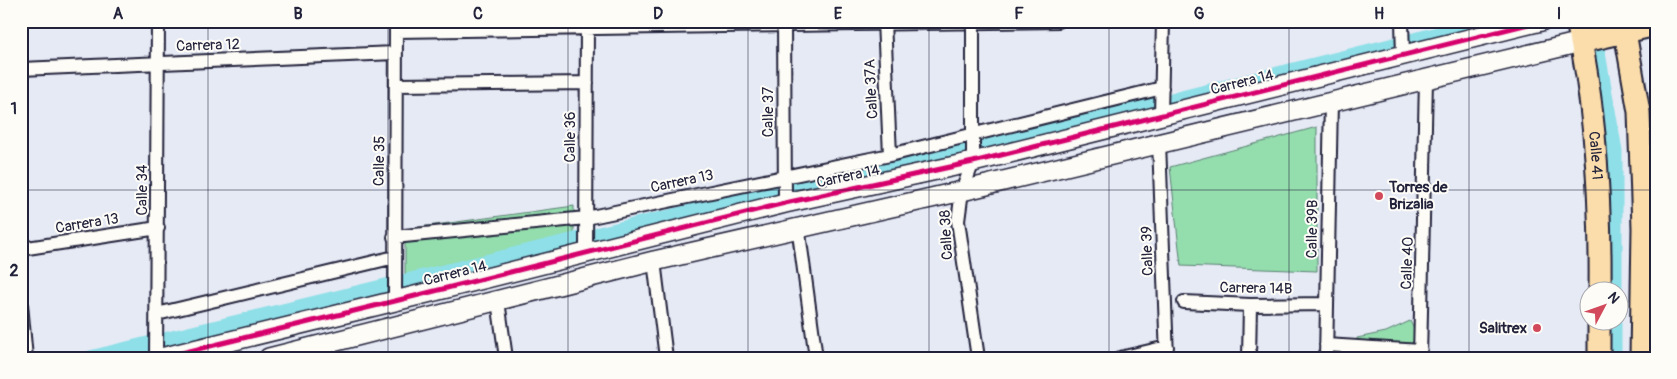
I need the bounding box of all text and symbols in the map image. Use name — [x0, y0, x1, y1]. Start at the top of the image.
text: A — [113, 4, 124, 24]
text: B — [293, 4, 303, 24]
text: C — [473, 4, 483, 24]
text: D — [653, 4, 663, 24]
text: E — [834, 4, 843, 24]
text: F — [1014, 4, 1024, 24]
text: G — [1194, 4, 1205, 24]
text: H — [1374, 4, 1384, 24]
text: I — [1557, 4, 1561, 24]
street label: Carrera 12 — [176, 35, 240, 56]
street label: Calle 37A — [860, 58, 883, 119]
street label: Carrera 14 — [1209, 65, 1276, 99]
street label: Calle 37 — [759, 87, 778, 137]
text: 1 — [11, 99, 17, 119]
street label: Calle 36 — [561, 111, 580, 163]
street label: Calle 41 — [1584, 130, 1607, 180]
street label: Calle 35 — [370, 136, 389, 186]
street label: Carrera 14 — [815, 160, 882, 192]
street label: Calle 34 — [133, 164, 152, 216]
street label: Carrera 13 — [649, 166, 715, 197]
place label: Torres de Brizalia — [1388, 178, 1448, 214]
marker: Torres de Brizalia — [1373, 190, 1385, 202]
street label: Calle 39B — [1302, 200, 1323, 258]
street label: Carrera 13 — [54, 209, 120, 238]
street label: Calle 38 — [936, 209, 957, 260]
street label: Calle 39 — [1137, 226, 1158, 276]
street label: Calle 40 — [1397, 236, 1418, 290]
street label: Carrera 14 — [422, 256, 489, 290]
text: 2 — [10, 261, 19, 281]
street label: Carrera 14B — [1219, 278, 1292, 299]
north arrow — [1580, 282, 1630, 332]
text: N — [1604, 289, 1623, 307]
place label: Salitrex — [1479, 319, 1527, 338]
marker: Salitrex — [1531, 322, 1543, 334]

